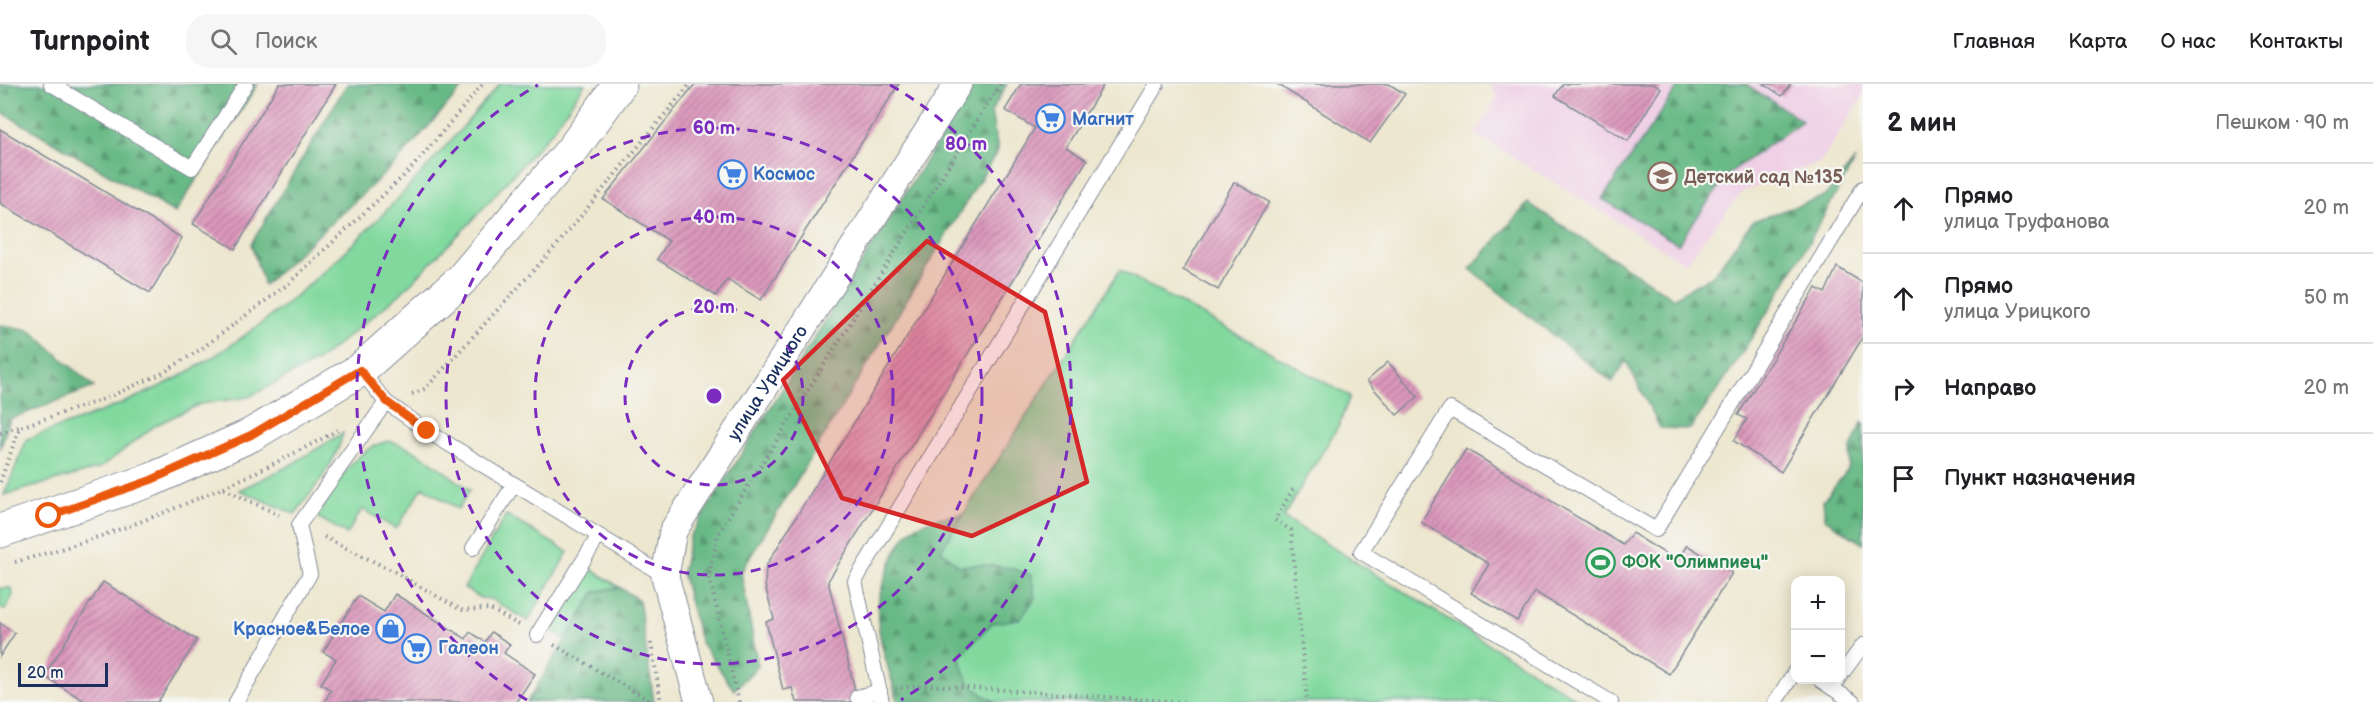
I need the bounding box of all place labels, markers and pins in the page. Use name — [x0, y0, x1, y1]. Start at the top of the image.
supermarket icon: Магнит — [1035, 103, 1067, 135]
place label: Магнит — [1072, 109, 1134, 130]
supermarket icon: Космос — [716, 158, 748, 190]
school or university icon: Детский сад №135 — [1647, 161, 1679, 193]
place label: Космос — [753, 164, 815, 185]
place label: Детский сад №135 — [1684, 167, 1843, 188]
centre of rings — [704, 386, 724, 406]
sports icon: ФОК "Олимпиец" — [1585, 546, 1617, 578]
place label: ФОК "Олимпиец" — [1622, 552, 1768, 573]
shop icon: Красное&Белое — [375, 613, 407, 645]
place label: Красное&Белое — [233, 619, 370, 640]
supermarket icon: Галеон — [401, 632, 433, 664]
place label: Галеон — [438, 638, 499, 659]

